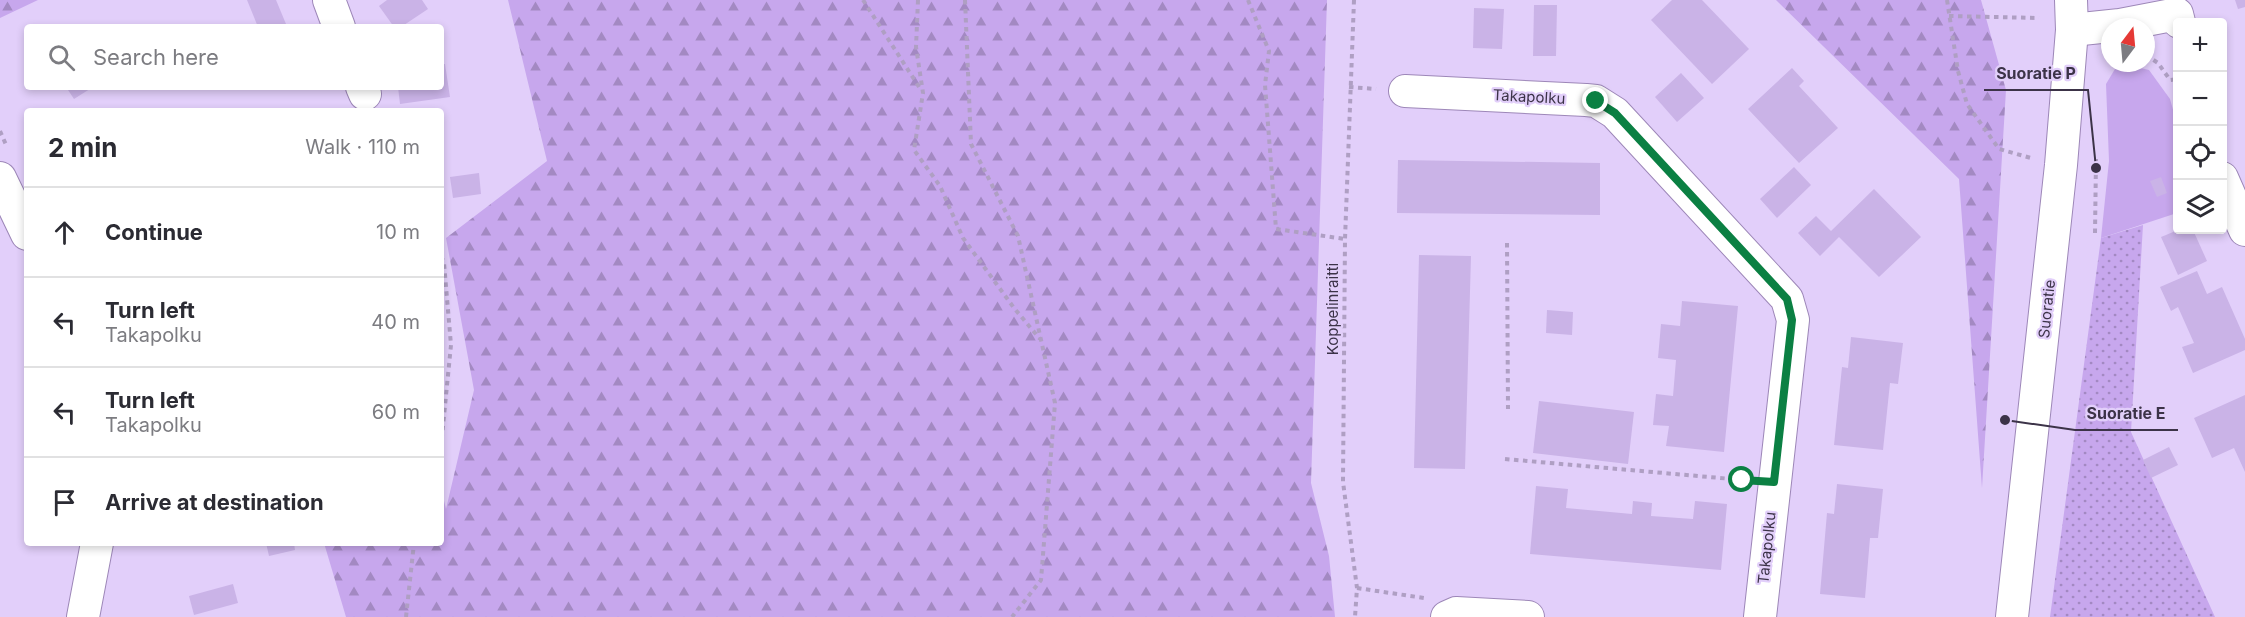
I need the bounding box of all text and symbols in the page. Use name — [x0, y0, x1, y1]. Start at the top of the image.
north arrow — [2101, 18, 2155, 72]
map controls — [2173, 18, 2227, 234]
button: + — [2173, 18, 2227, 72]
search box — [24, 24, 444, 90]
icon: search — [45, 41, 78, 74]
text: Search here — [93, 44, 219, 70]
callout: Suoratie P — [1984, 56, 2088, 90]
text: Suoratie P — [1996, 63, 2076, 83]
button: − — [2173, 72, 2227, 126]
street label: Takapolku — [1492, 85, 1566, 108]
route end — [1582, 87, 1608, 113]
button: locate — [2173, 126, 2227, 180]
text: 2 min — [48, 132, 118, 163]
text: Walk · 110 m — [305, 135, 420, 159]
button: layers — [2173, 180, 2227, 234]
icon: ahead — [48, 216, 81, 249]
text: Continue — [105, 219, 203, 245]
text: 10 m — [376, 220, 420, 244]
street label: Koppelinraitti — [1323, 263, 1342, 355]
street label: Suoratie — [2034, 279, 2059, 339]
text: Turn left — [105, 297, 195, 323]
icon: left — [48, 306, 81, 339]
text: 40 m — [371, 310, 420, 334]
text: Takapolku — [105, 323, 202, 347]
text: Turn left — [105, 387, 195, 413]
icon: left — [48, 396, 81, 429]
callout: Suoratie E — [2075, 396, 2178, 430]
text: 60 m — [372, 400, 420, 424]
text: Suoratie E — [2086, 403, 2166, 423]
text: Takapolku — [105, 413, 202, 437]
route start — [1728, 466, 1754, 492]
icon: arrive — [48, 486, 81, 519]
text: Arrive at destination — [105, 489, 324, 515]
street label: Takapolku — [1753, 511, 1780, 585]

